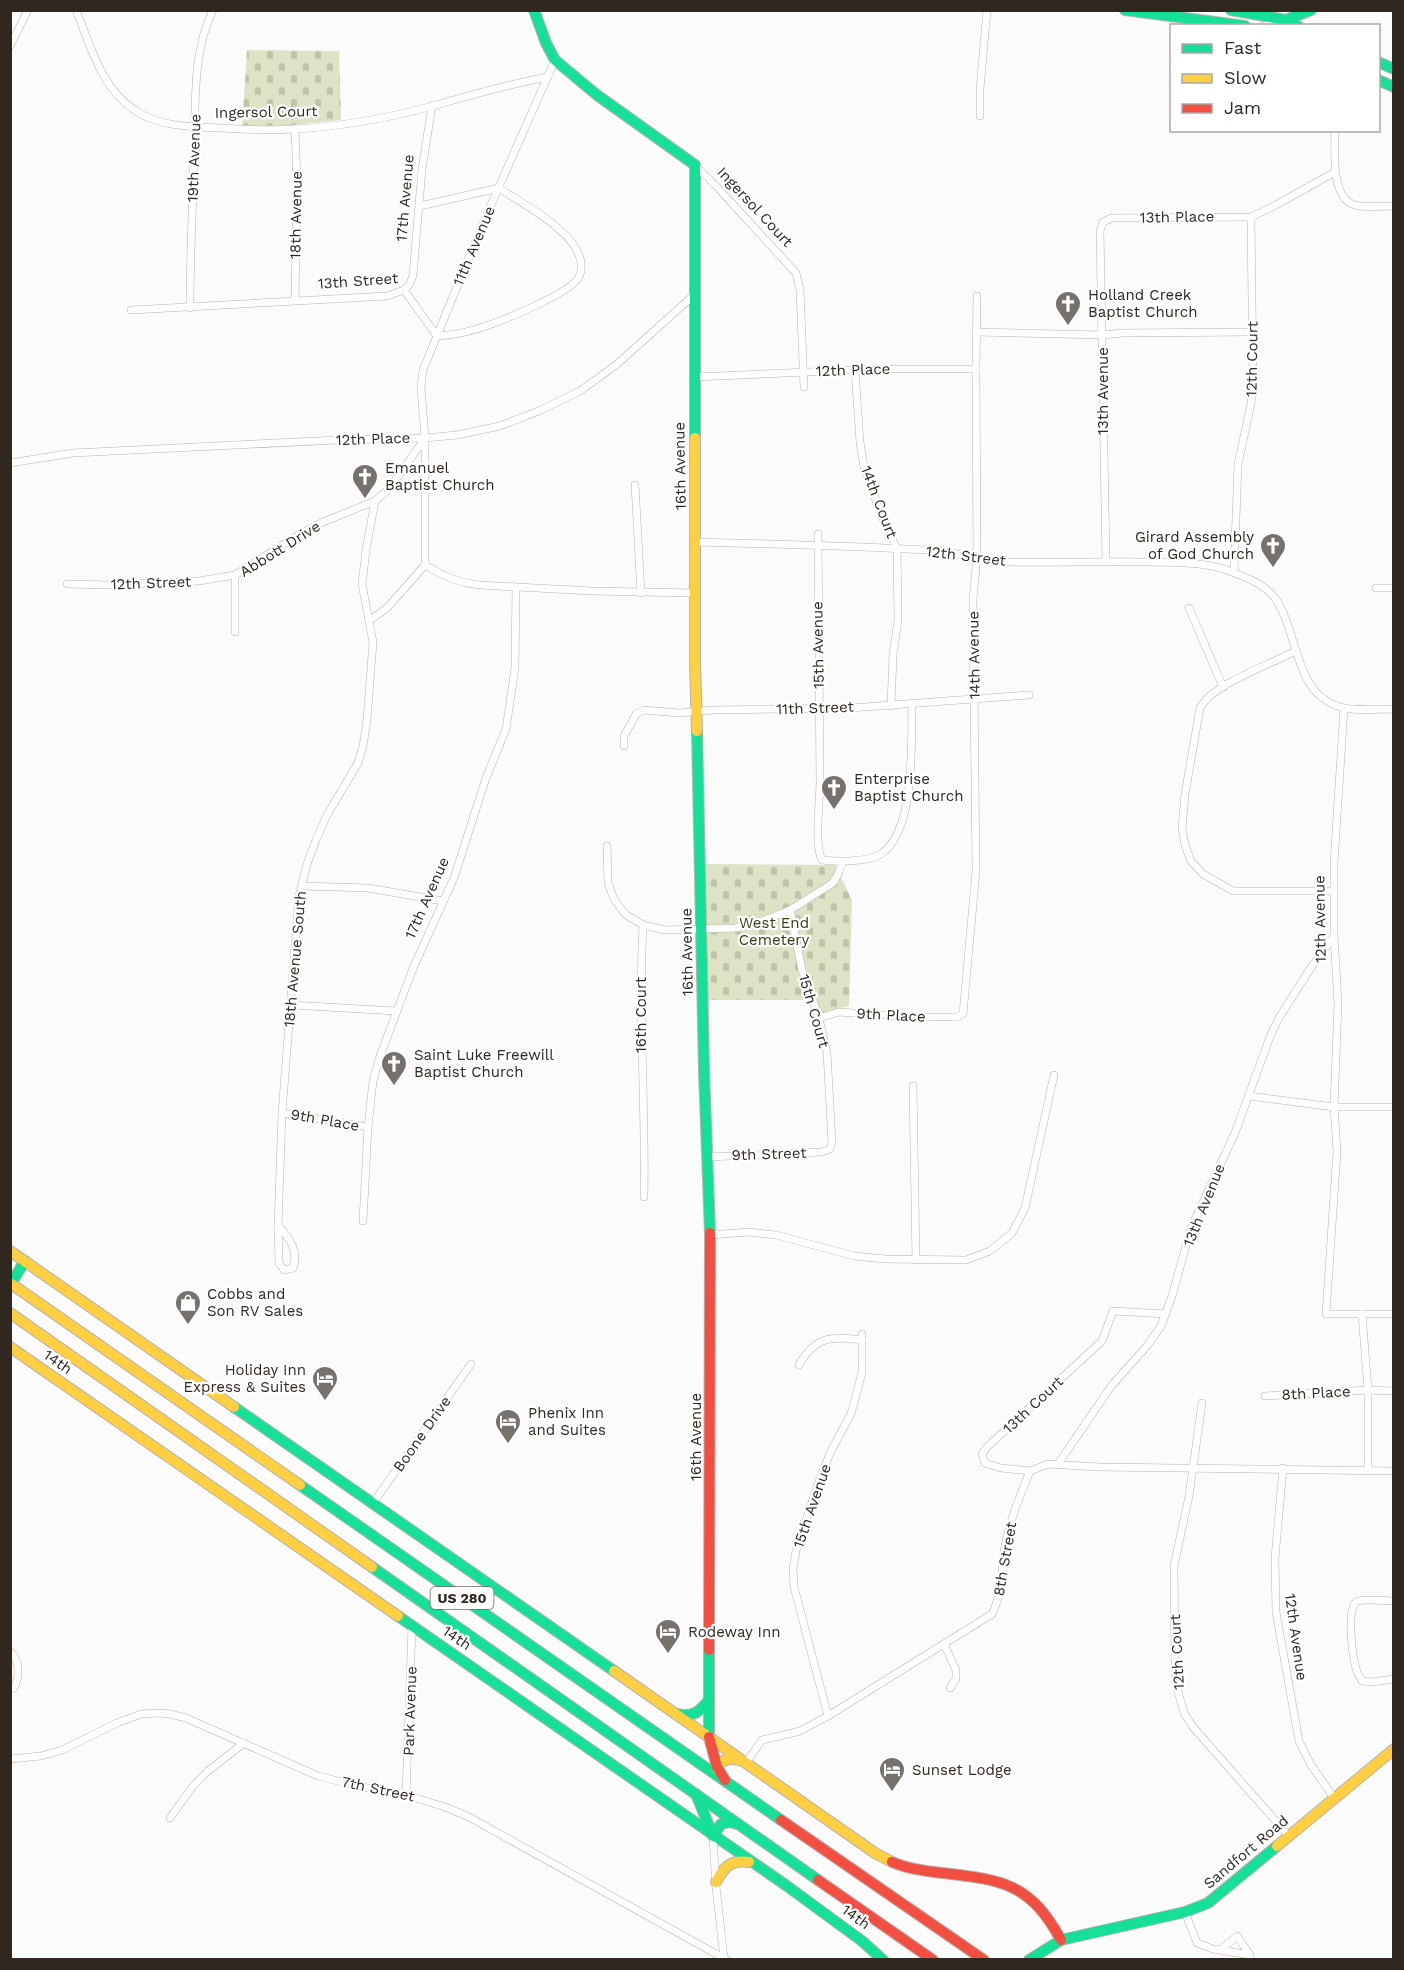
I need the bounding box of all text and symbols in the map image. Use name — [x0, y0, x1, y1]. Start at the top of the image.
legend — [1170, 24, 1380, 132]
text: Fast — [1224, 37, 1262, 58]
text: Slow — [1224, 67, 1267, 88]
text: Jam — [1224, 97, 1261, 118]
street label: Ingersol Court — [215, 102, 318, 122]
street label: 19th Avenue — [183, 114, 205, 202]
street label: 17th Avenue — [392, 154, 418, 242]
street label: Ingersol Court — [713, 163, 797, 251]
street label: 18th Avenue — [286, 171, 306, 259]
street label: 11th Avenue — [449, 203, 499, 289]
street label: 13th Place — [1140, 207, 1214, 227]
street label: 13th Street — [317, 269, 399, 293]
place label: Holland Creek Baptist Church — [1088, 286, 1198, 321]
church icon: Holland Creek Baptist Church — [1053, 289, 1083, 327]
street label: 12th Court — [1242, 320, 1262, 397]
street label: 13th Avenue — [1094, 347, 1112, 435]
street label: 12th Place — [815, 360, 891, 380]
street label: 16th Avenue — [670, 422, 690, 510]
street label: 12th Place — [335, 429, 411, 449]
place label: Emanuel Baptist Church — [385, 459, 495, 494]
church icon: Emanuel Baptist Church — [350, 462, 380, 500]
street label: 14th Court — [857, 463, 901, 541]
street label: Abbott Drive — [236, 517, 324, 581]
place label: Girard Assembly of God Church — [1135, 528, 1254, 563]
church icon: Girard Assembly of God Church — [1258, 531, 1288, 569]
street label: 12th Street — [925, 542, 1008, 570]
street label: 12th Street — [110, 573, 192, 593]
street label: 15th Avenue — [808, 601, 828, 689]
street label: 14th Avenue — [964, 611, 984, 699]
street label: 11th Street — [776, 698, 855, 718]
place label: Enterprise Baptist Church — [854, 770, 964, 805]
church icon: Enterprise Baptist Church — [819, 773, 849, 811]
street label: 17th Avenue — [401, 854, 453, 942]
street label: 12th Avenue — [1310, 875, 1330, 963]
street label: 18th Avenue South — [280, 890, 310, 1028]
street label: 16th Avenue — [677, 908, 697, 996]
park label: West End Cemetery — [739, 914, 809, 949]
street label: 15th Court — [795, 972, 833, 1051]
street label: 16th Court — [632, 976, 650, 1053]
street label: 9th Place — [856, 1004, 926, 1026]
place label: Saint Luke Freewill Baptist Church — [414, 1046, 554, 1081]
church icon: Saint Luke Freewill Baptist Church — [379, 1049, 409, 1087]
street label: 9th Place — [289, 1105, 361, 1135]
street label: 9th Street — [731, 1144, 808, 1164]
street label: 13th Avenue — [1179, 1161, 1229, 1249]
place label: Cobbs and Son RV Sales — [207, 1285, 303, 1320]
shop icon: Cobbs and Son RV Sales — [173, 1288, 203, 1326]
street label: 14th — [40, 1346, 76, 1378]
place label: Holiday Inn Express & Suites — [183, 1361, 306, 1396]
hotel icon: Holiday Inn Express & Suites — [310, 1364, 340, 1402]
street label: 13th Court — [999, 1372, 1067, 1437]
street label: 8th Place — [1281, 1382, 1351, 1404]
street label: Boone Drive — [389, 1393, 455, 1475]
street label: 16th Avenue — [687, 1393, 705, 1481]
place label: Phenix Inn and Suites — [528, 1404, 606, 1439]
hotel icon: Phenix Inn and Suites — [493, 1407, 523, 1445]
street label: 15th Avenue — [789, 1462, 835, 1550]
street label: 8th Street — [990, 1520, 1021, 1598]
road number: US 280 — [430, 1587, 494, 1609]
street label: 12th Avenue — [1281, 1592, 1311, 1682]
street label: 12th Court — [1166, 1613, 1188, 1690]
hotel icon: Rodeway Inn — [653, 1617, 683, 1655]
street label: 14th — [439, 1622, 475, 1654]
place label: Rodeway Inn — [688, 1623, 780, 1641]
street label: Park Avenue — [399, 1666, 421, 1756]
hotel icon: Sunset Lodge — [877, 1755, 907, 1793]
place label: Sunset Lodge — [912, 1761, 1012, 1779]
street label: 7th Street — [340, 1772, 417, 1806]
street label: Sandfort Road — [1200, 1811, 1292, 1893]
street label: 14th — [838, 1901, 874, 1933]

